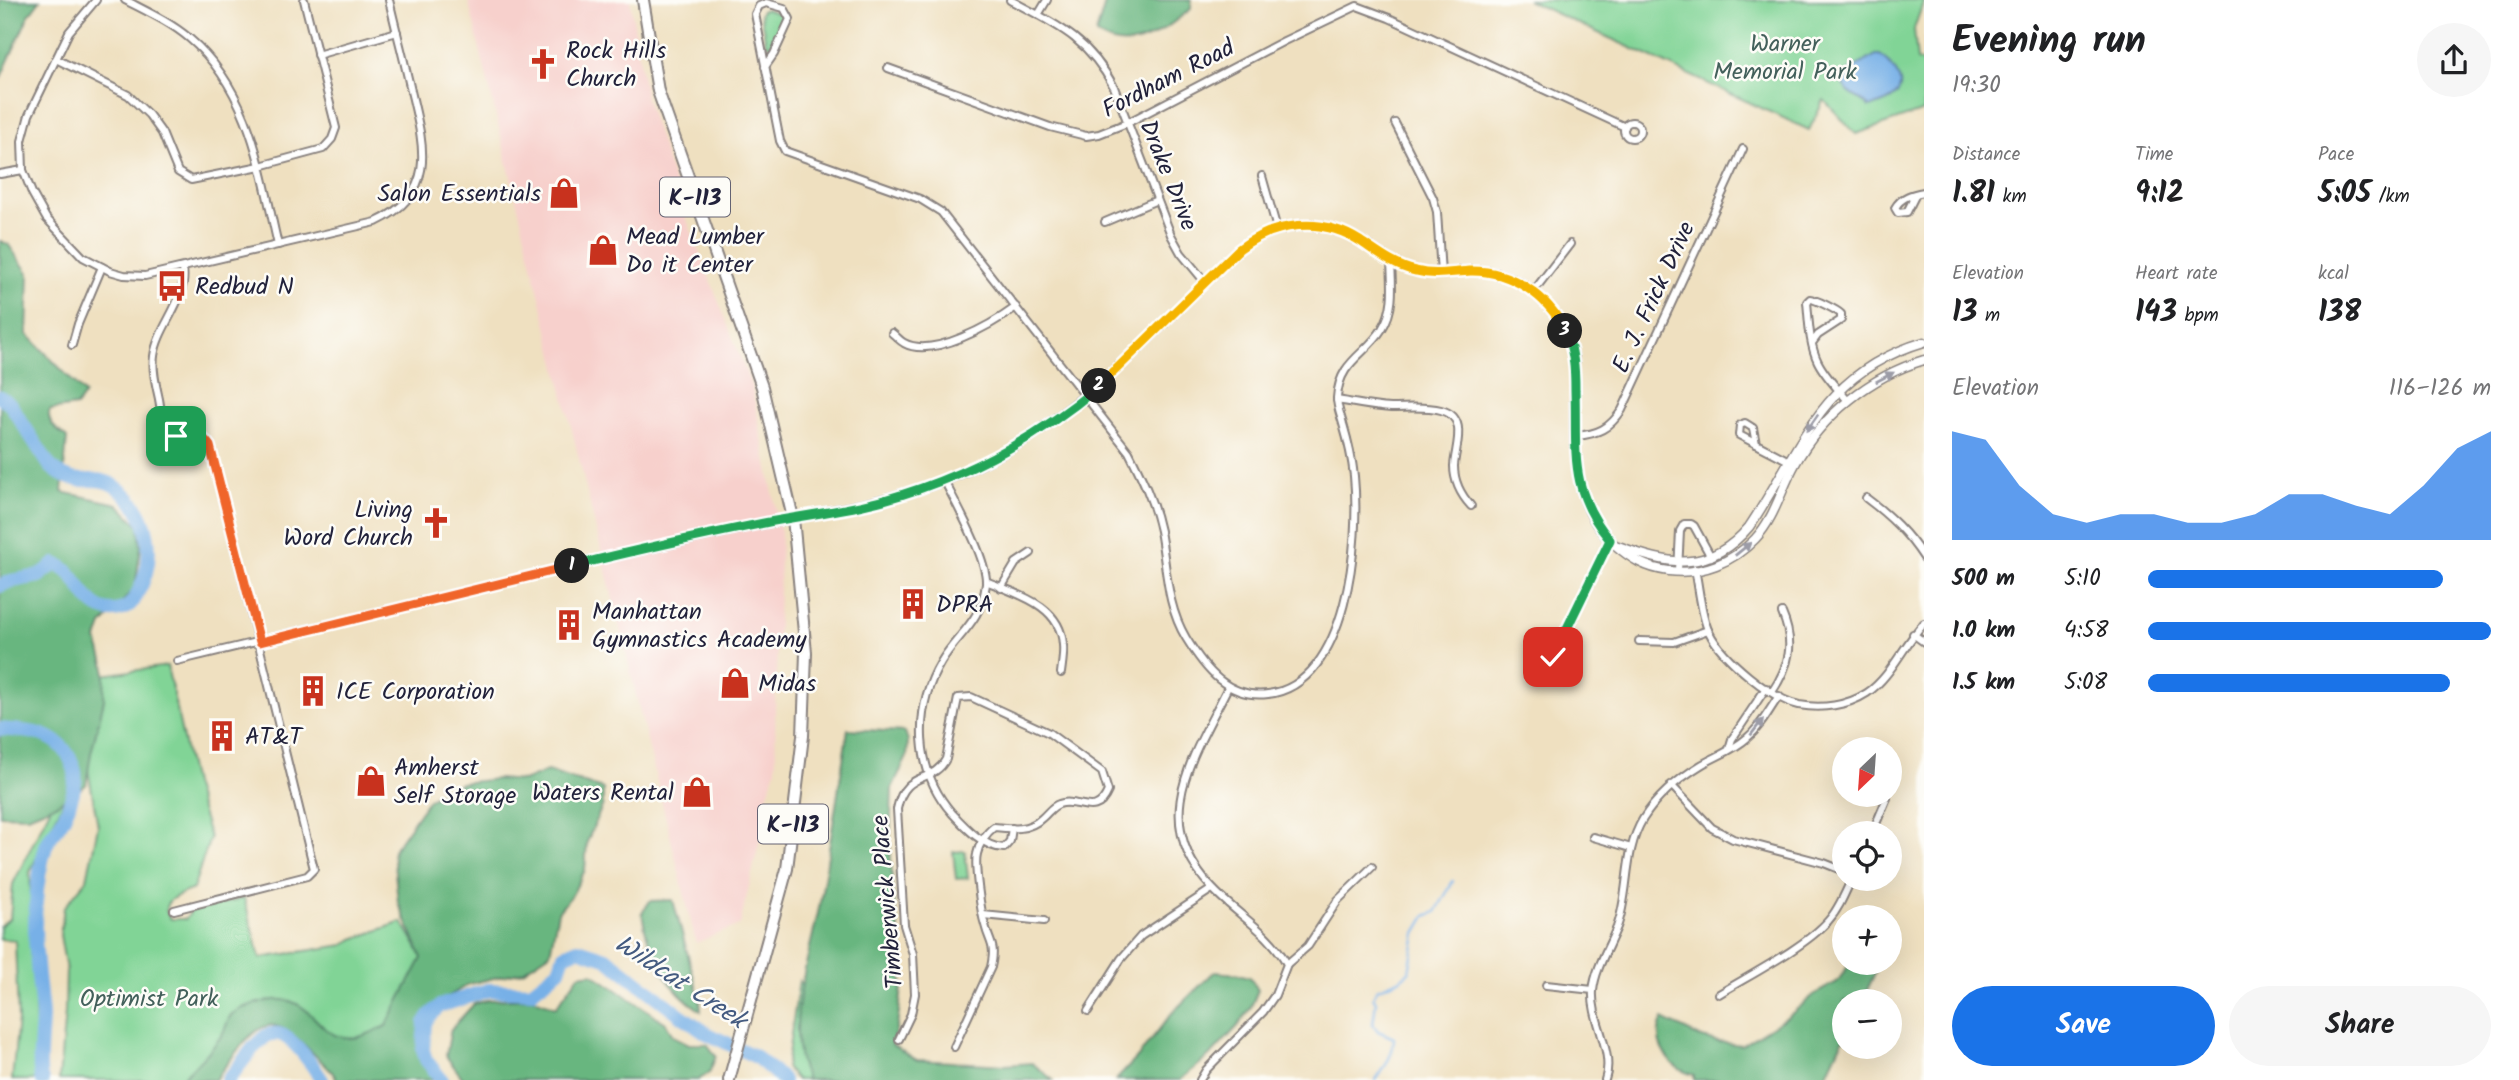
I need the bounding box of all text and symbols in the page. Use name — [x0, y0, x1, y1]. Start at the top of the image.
text: Evening run — [1952, 12, 2146, 72]
button: share — [2417, 23, 2491, 97]
park label: Warner Memorial Park — [1713, 25, 1858, 92]
street label: Fordham Road — [1096, 29, 1243, 129]
place label: Rock Hills Church — [566, 32, 666, 99]
church icon: Rock Hills Church — [526, 47, 560, 81]
text: 19:30 — [1952, 68, 2001, 104]
street label: Drake Drive — [1128, 114, 1208, 237]
text: Distance — [1952, 140, 2020, 170]
text: Time — [2135, 140, 2173, 170]
text: Pace — [2318, 140, 2354, 170]
text: 1.81 — [1952, 170, 1995, 218]
text: 9:12 — [2135, 170, 2184, 218]
text: 5:05 — [2318, 170, 2371, 218]
place label: Salon Essentials — [377, 175, 541, 214]
shop icon: Salon Essentials — [547, 176, 581, 210]
road number: K-113 — [660, 178, 730, 216]
text: km — [1995, 182, 2027, 212]
text: /km — [2371, 182, 2410, 212]
street label: E. J. Frick Drive — [1602, 215, 1707, 380]
place label: Mead Lumber Do it Center — [626, 218, 766, 285]
shop icon: Mead Lumber Do it Center — [586, 233, 620, 267]
text: Elevation — [1952, 259, 2024, 289]
text: Heart rate — [2135, 259, 2218, 289]
text: kcal — [2318, 259, 2349, 289]
place label: Redbud N — [195, 268, 294, 307]
bus stop icon: Redbud N — [155, 269, 189, 303]
text: 13 — [1952, 289, 1977, 337]
text: 143 — [2135, 289, 2177, 337]
text: 138 — [2318, 289, 2361, 337]
text: m — [1977, 301, 2000, 331]
text: bpm — [2177, 301, 2219, 331]
pin: 3 — [1548, 314, 1582, 348]
text: 3 — [1559, 315, 1570, 345]
pin: 2 — [1082, 368, 1116, 404]
text: 2 — [1093, 370, 1104, 400]
one-way arrow — [1875, 371, 1895, 383]
text: Elevation — [1952, 371, 2039, 407]
text: 116–126 m — [2389, 371, 2491, 407]
pin — [146, 406, 206, 466]
one-way arrow — [1805, 414, 1819, 432]
icon: arrive — [157, 417, 195, 455]
place label: Living Word Church — [284, 491, 413, 558]
church icon: Living Word Church — [419, 506, 453, 540]
one-way arrow — [1734, 541, 1752, 556]
pin: 1 — [554, 548, 590, 584]
text: 1 — [569, 550, 574, 580]
text: 500 m — [1952, 561, 2015, 597]
text: 5:10 — [2064, 561, 2101, 597]
place label: DPRA — [936, 586, 993, 625]
building icon: DPRA — [896, 587, 930, 621]
place label: Manhattan Gymnastics Academy — [592, 593, 807, 660]
building icon: Manhattan Gymnastics Academy — [552, 608, 586, 642]
text: 1.0 km — [1952, 613, 2015, 649]
text: 4:58 — [2064, 613, 2109, 649]
pin — [1523, 627, 1583, 687]
icon: check — [1534, 638, 1572, 676]
place label: Midas — [758, 665, 816, 704]
text: 1.5 km — [1952, 665, 2015, 701]
text: 5:08 — [2064, 665, 2107, 701]
shop icon: Midas — [718, 666, 752, 700]
place label: ICE Corporation — [336, 673, 495, 712]
building icon: ICE Corporation — [296, 674, 330, 708]
place label: AT&T — [245, 718, 304, 757]
one-way arrow — [1750, 718, 1765, 736]
building icon: AT&T — [205, 719, 239, 753]
north arrow — [1832, 737, 1902, 807]
map controls — [1832, 737, 1902, 1059]
place label: Amherst Self Storage — [394, 749, 517, 816]
shop icon: Amherst Self Storage — [354, 764, 388, 798]
place label: Waters Rental — [532, 774, 674, 813]
shop icon: Waters Rental — [680, 775, 714, 809]
road number: K-113 — [758, 804, 828, 844]
street label: Timberwick Place — [861, 813, 916, 990]
button: locate — [1832, 821, 1902, 891]
button: + — [1832, 905, 1902, 975]
water label: Wildcat Creek — [606, 924, 757, 1043]
park label: Optimist Park — [80, 980, 219, 1019]
button: Save — [1952, 986, 2215, 1066]
button: Share — [2229, 986, 2491, 1066]
button: − — [1832, 989, 1902, 1059]

